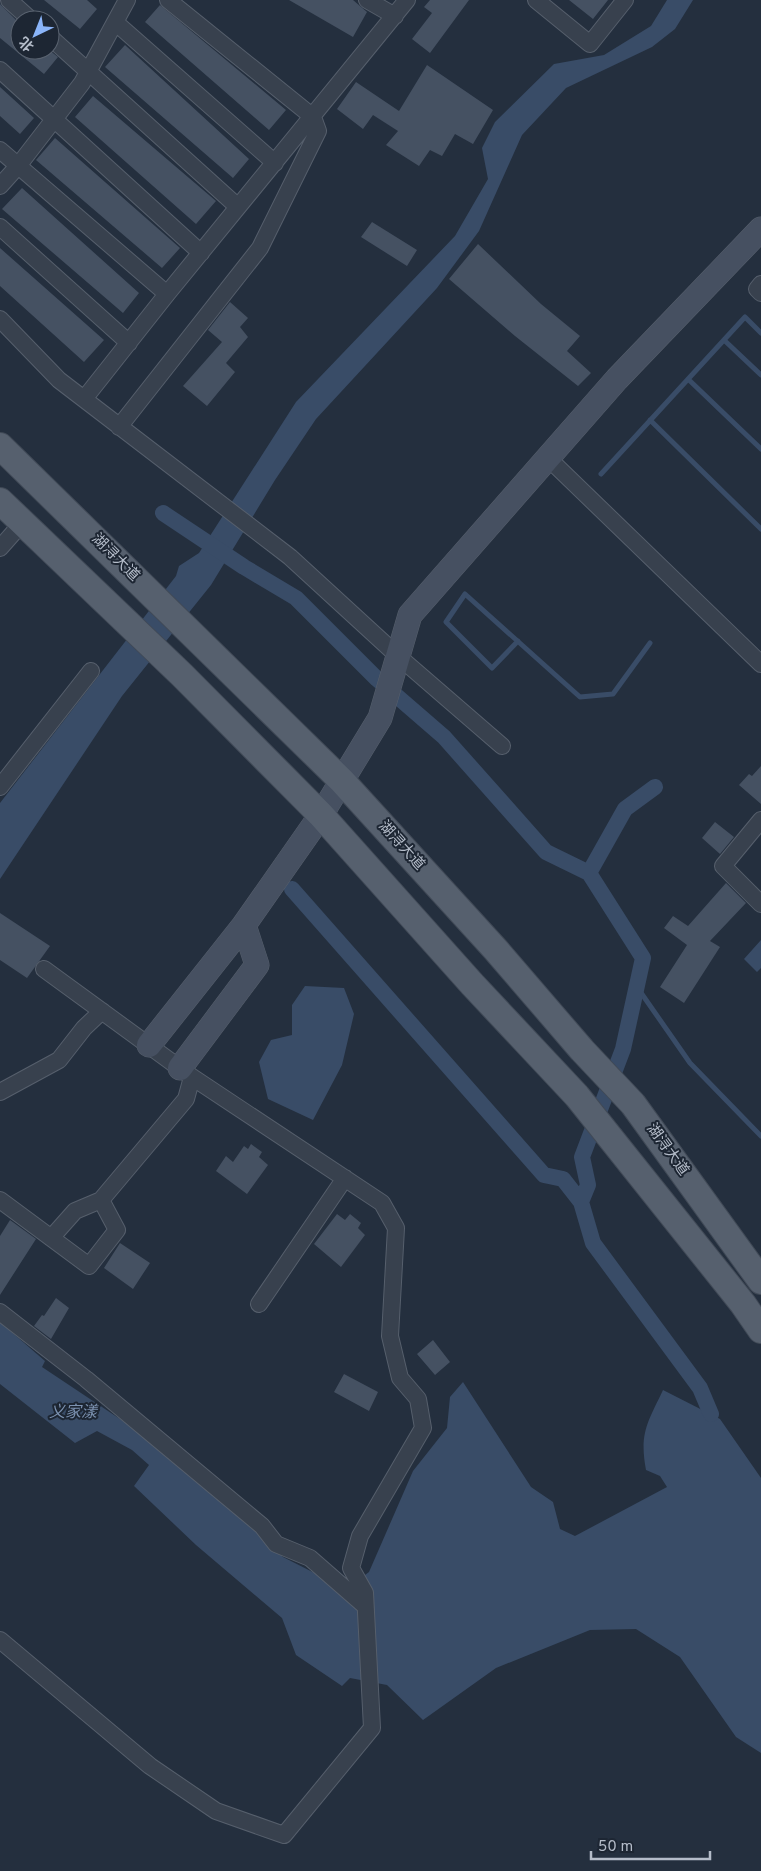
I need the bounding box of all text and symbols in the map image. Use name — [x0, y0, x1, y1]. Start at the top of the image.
north arrow — [10, 10, 60, 60]
text: 北 — [16, 32, 38, 54]
street label: 湖浔大道 — [87, 530, 143, 586]
street label: 湖浔大道 — [374, 817, 428, 875]
street label: 湖浔大道 — [642, 1120, 692, 1180]
water label: 义家漾 — [49, 1403, 99, 1423]
scale bar — [591, 1828, 710, 1860]
text: 50 m — [598, 1838, 633, 1857]

